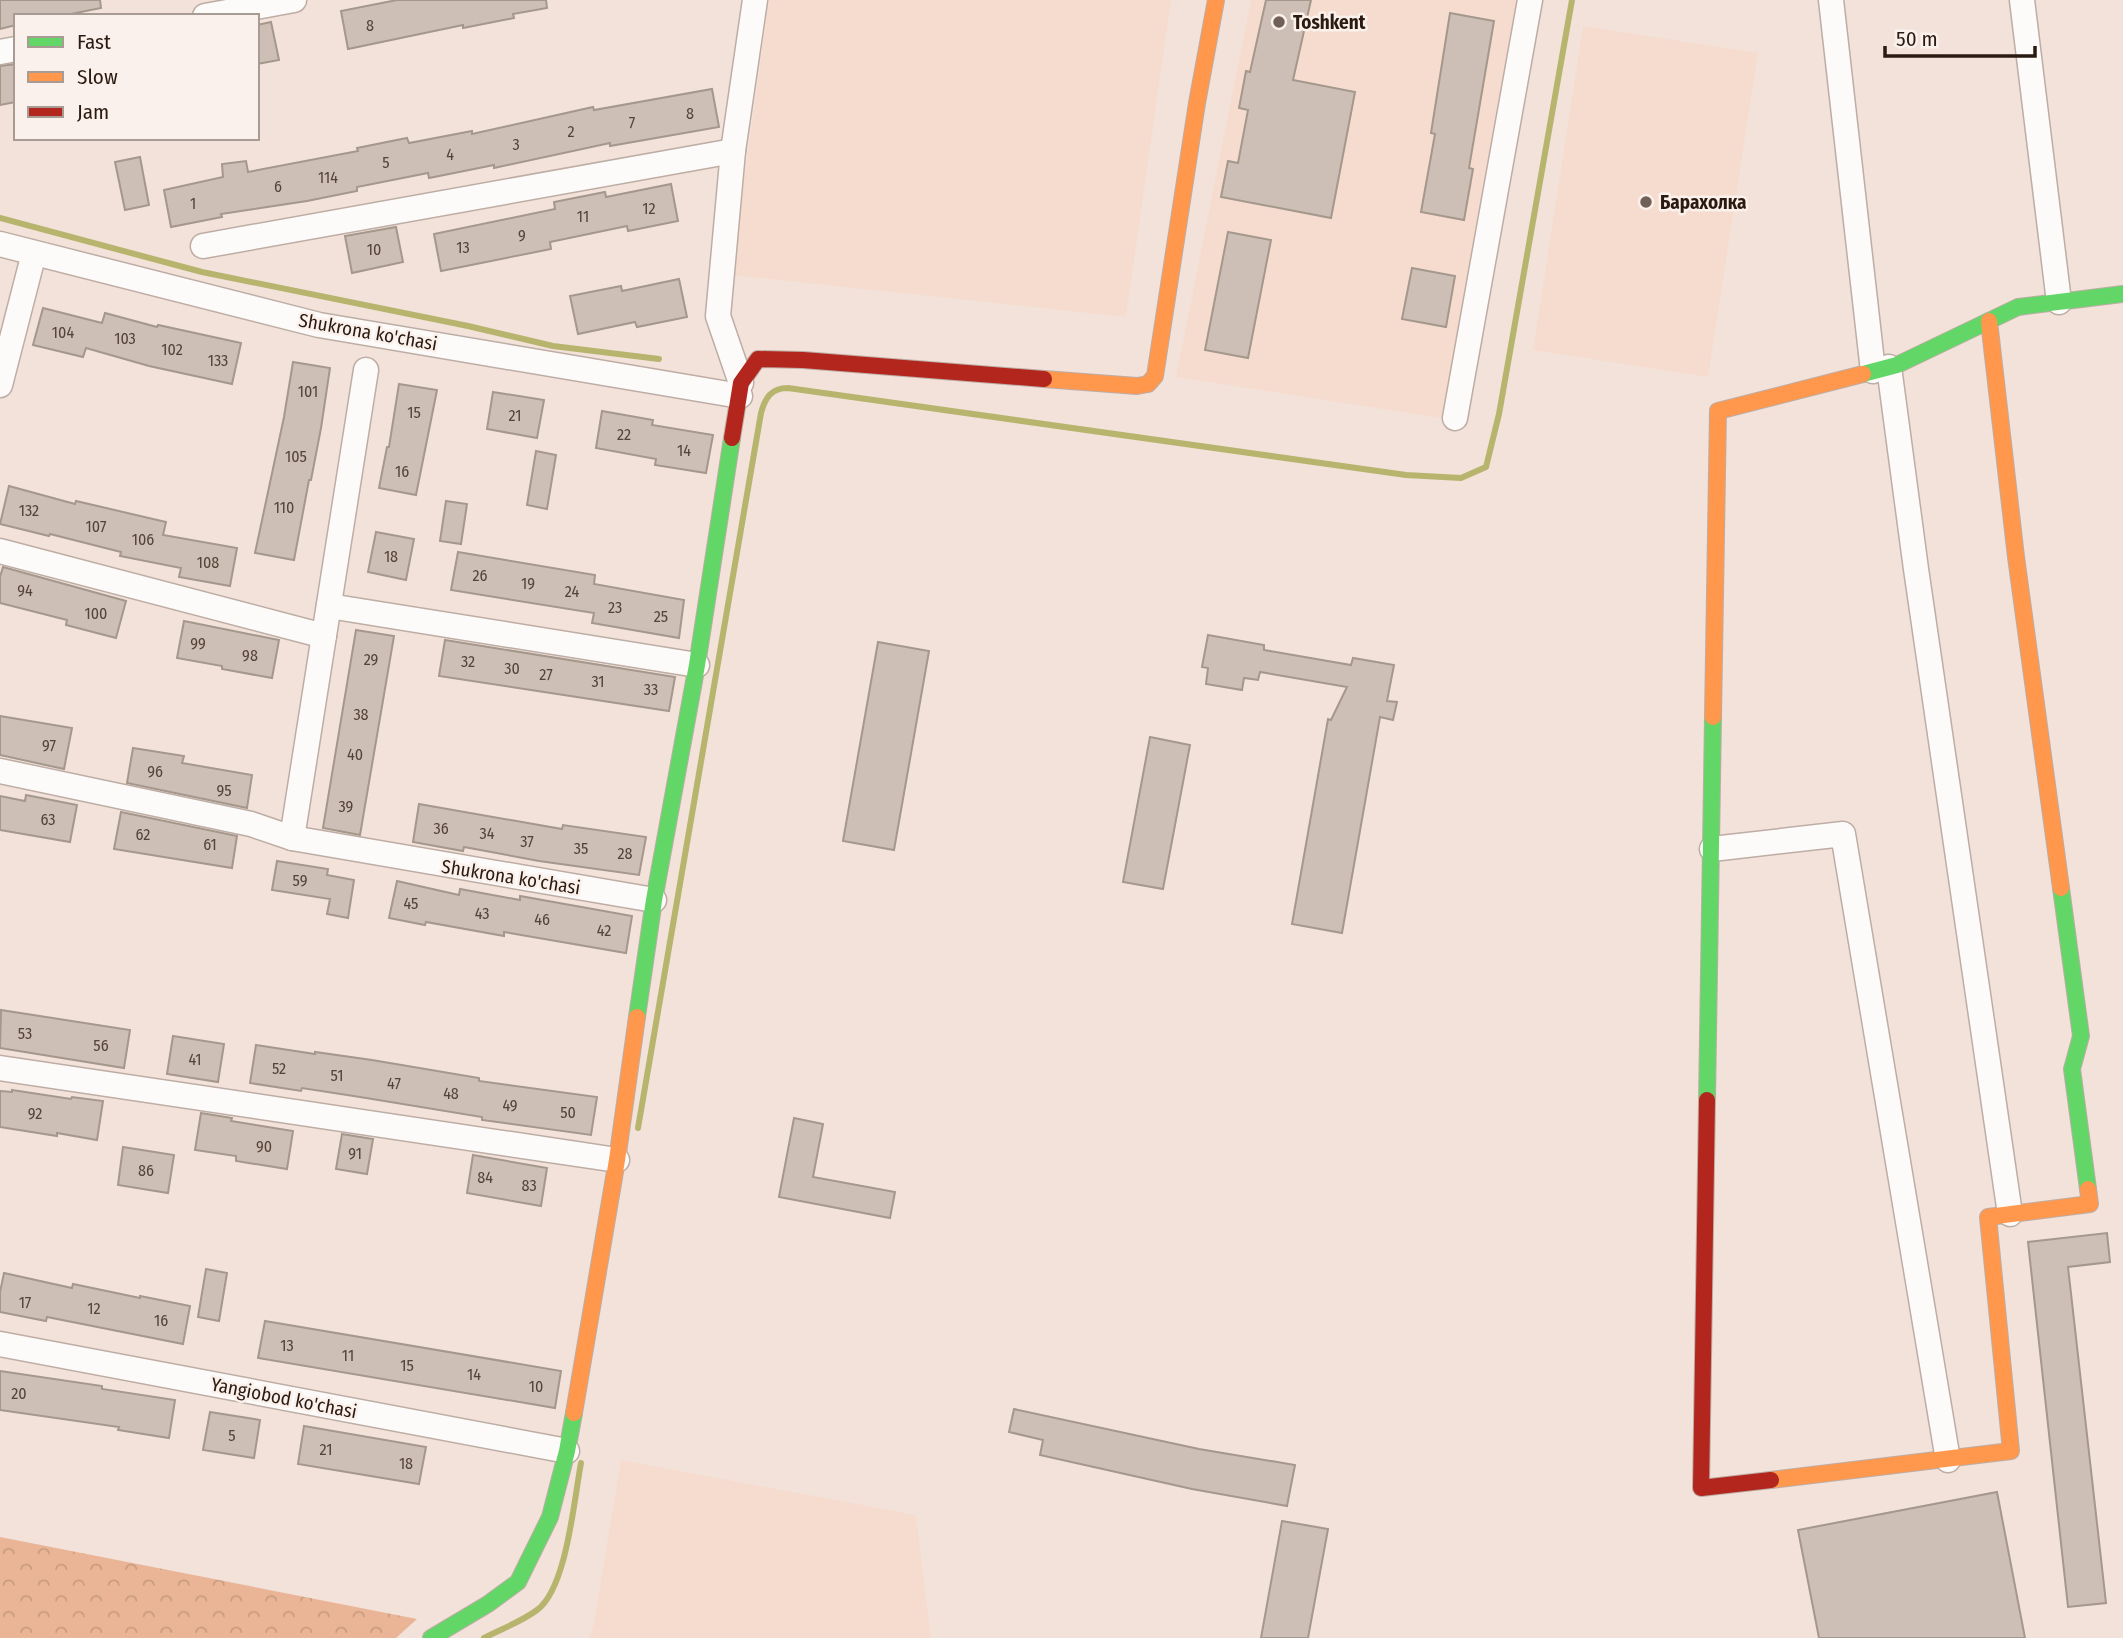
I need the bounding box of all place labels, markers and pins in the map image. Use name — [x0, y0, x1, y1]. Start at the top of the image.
place label: Toshkent — [1293, 11, 1366, 34]
marker: Toshkent — [1271, 14, 1287, 30]
place label: Барахолка — [1660, 191, 1746, 214]
marker: Барахолка — [1638, 194, 1654, 210]

